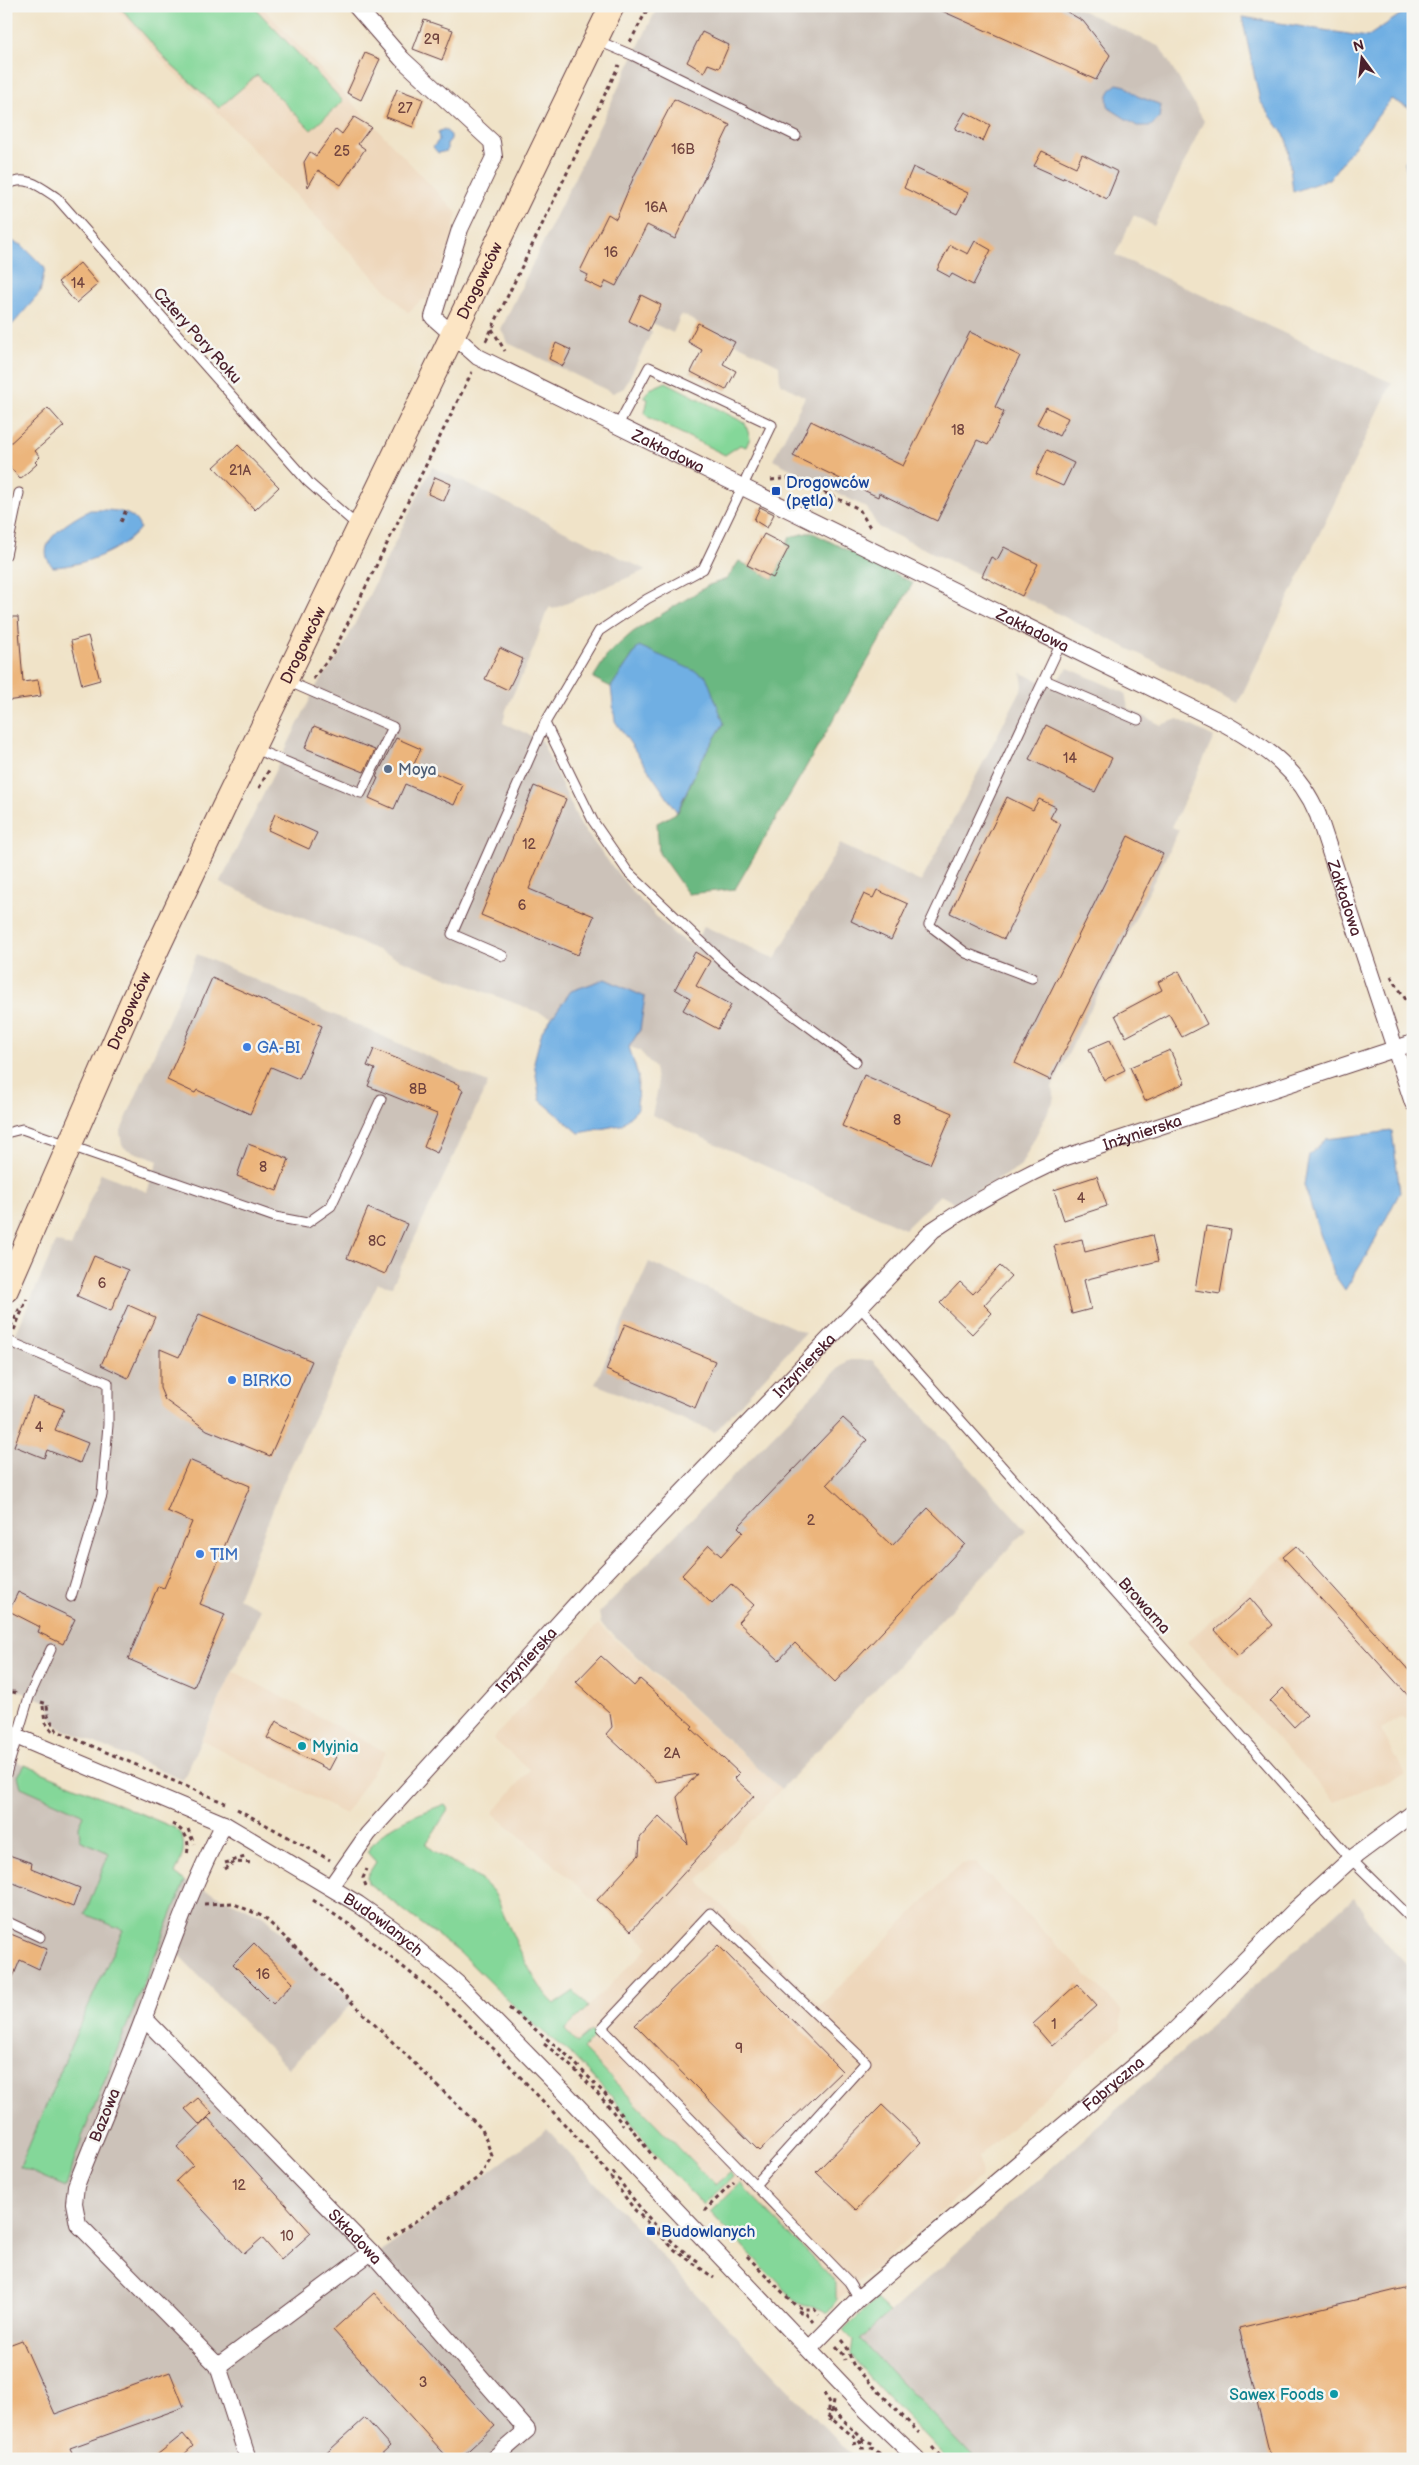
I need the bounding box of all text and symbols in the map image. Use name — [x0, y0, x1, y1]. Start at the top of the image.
house number: 29 — [424, 31, 440, 48]
north arrow — [1336, 32, 1386, 82]
text: N — [1351, 36, 1366, 55]
house number: 27 — [397, 100, 413, 117]
house number: 16B — [671, 141, 695, 158]
house number: 25 — [334, 143, 350, 160]
house number: 16A — [645, 199, 668, 216]
street label: Drogowców — [454, 239, 507, 323]
house number: 16 — [604, 244, 618, 261]
house number: 14 — [71, 275, 85, 292]
street label: Cztery Pory Roku — [149, 284, 245, 388]
house number: 18 — [951, 422, 965, 439]
street label: Zakładowa — [628, 426, 707, 478]
house number: 21A — [229, 462, 251, 479]
place label: Drogowców (pętla) — [786, 474, 870, 511]
marker: Drogowców (pętla) — [770, 485, 782, 497]
street label: Drogowców — [277, 604, 331, 687]
street label: Zakładowa — [992, 605, 1072, 657]
house number: 14 — [1063, 750, 1077, 767]
place label: Moya — [398, 761, 437, 780]
marker: Moya — [382, 763, 394, 775]
house number: 12 — [522, 836, 537, 853]
street label: Zakładowa — [1322, 857, 1365, 939]
house number: 6 — [518, 897, 527, 914]
street label: Drogowców — [104, 969, 156, 1053]
place label: GA-BI — [257, 1039, 300, 1058]
marker: GA-BI — [241, 1041, 253, 1053]
house number: 8B — [409, 1081, 427, 1098]
house number: 8 — [893, 1112, 901, 1129]
street label: Inżynierska — [1101, 1112, 1184, 1155]
house number: 8 — [259, 1159, 267, 1176]
house number: 4 — [1077, 1190, 1086, 1207]
house number: 8C — [368, 1233, 386, 1250]
house number: 6 — [98, 1275, 107, 1292]
street label: Inżynierska — [770, 1330, 840, 1402]
place label: BIRKO — [242, 1372, 292, 1391]
marker: BIRKO — [226, 1374, 238, 1386]
house number: 4 — [35, 1419, 44, 1436]
house number: 2 — [807, 1512, 816, 1529]
place label: TIM — [210, 1546, 238, 1565]
marker: TIM — [194, 1548, 206, 1560]
street label: Browarna — [1114, 1574, 1174, 1638]
street label: Inżynierska — [493, 1624, 561, 1697]
place label: Myjnia — [312, 1738, 359, 1757]
marker: Myjnia — [296, 1740, 308, 1752]
house number: 2A — [664, 1745, 681, 1762]
street label: Budowlanych — [340, 1889, 426, 1961]
house number: 16 — [256, 1966, 270, 1983]
house number: 1 — [1051, 2016, 1057, 2033]
house number: 9 — [735, 2040, 743, 2057]
street label: Fabryczna — [1079, 2053, 1149, 2116]
street label: Bazowa — [86, 2086, 125, 2145]
house number: 12 — [232, 2177, 247, 2194]
street label: Składowa — [324, 2206, 385, 2269]
place label: Budowlanych — [661, 2223, 756, 2242]
marker: Budowlanych — [645, 2225, 657, 2237]
house number: 10 — [280, 2228, 294, 2245]
house number: 3 — [419, 2374, 427, 2391]
place label: Sawex Foods — [1229, 2386, 1324, 2405]
marker: Sawex Foods — [1328, 2388, 1340, 2400]

